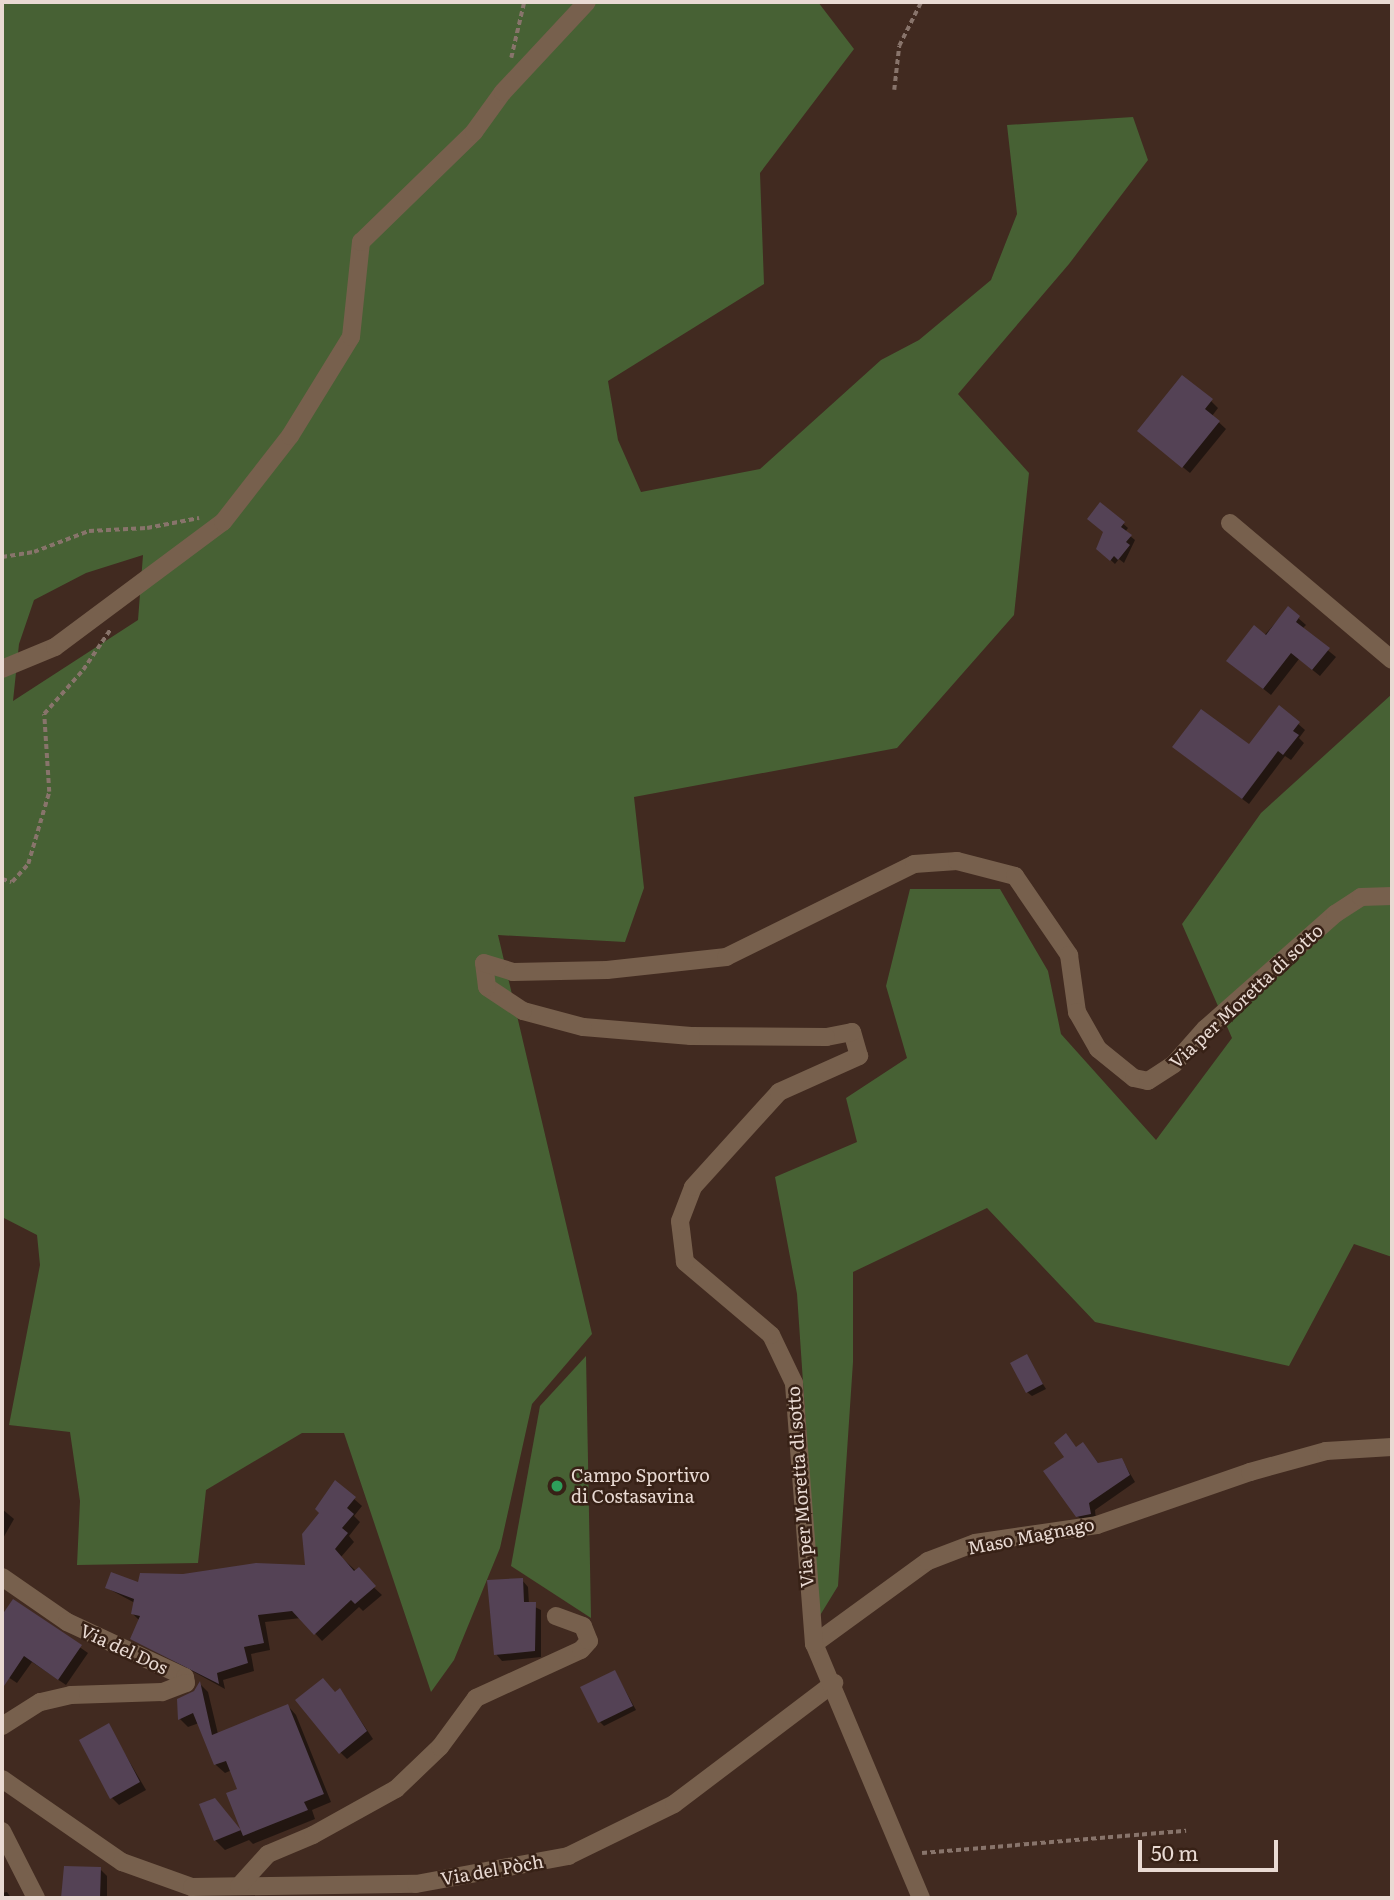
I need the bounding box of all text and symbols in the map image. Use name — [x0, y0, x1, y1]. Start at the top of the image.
street label: Via per Moretta di sotto — [1165, 919, 1327, 1073]
street label: Via per Moretta di sotto — [782, 1386, 818, 1588]
place label: Campo Sportivo di Costasavina — [571, 1465, 710, 1508]
marker: Campo Sportivo di Costasavina — [549, 1478, 565, 1494]
street label: Maso Magnago — [966, 1513, 1096, 1559]
street label: Via del Dos — [77, 1619, 171, 1679]
scale bar — [1142, 1826, 1282, 1870]
text: 50 m — [1151, 1836, 1198, 1867]
street label: Via del Pòch — [439, 1850, 545, 1890]

